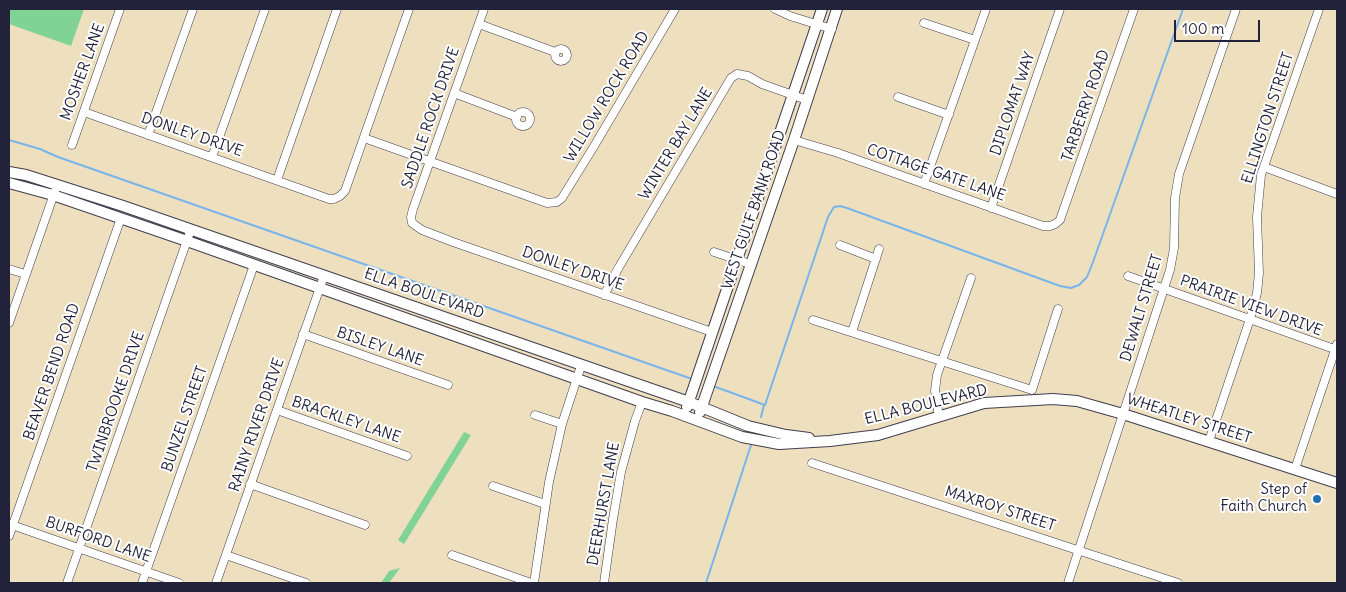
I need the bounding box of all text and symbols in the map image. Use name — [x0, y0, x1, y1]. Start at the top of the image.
scale bar — [1176, 10, 1262, 42]
text: 100 m — [1182, 19, 1224, 38]
street label: MOSHER LANE — [57, 21, 109, 123]
street label: WILLOW ROCK ROAD — [561, 28, 653, 166]
street label: SADDLE ROCK DRIVE — [398, 45, 464, 191]
street label: TARBERRY ROAD — [1058, 48, 1114, 164]
street label: DIPLOMAT WAY — [987, 50, 1039, 158]
street label: ELLINGTON STREET — [1238, 50, 1298, 186]
street label: WINTER BAY LANE — [635, 85, 717, 203]
street label: DONLEY DRIVE — [139, 109, 245, 161]
street label: WEST GULF BANK ROAD — [718, 128, 790, 292]
street label: COTTAGE GATE LANE — [864, 141, 1008, 205]
street label: DONLEY DRIVE — [520, 243, 626, 295]
street label: DEWALT STREET — [1117, 252, 1167, 364]
street label: ELLA BOULEVARD — [362, 265, 486, 323]
street label: PRAIRIE VIEW DRIVE — [1177, 272, 1325, 340]
street label: BEAVER BEND ROAD — [20, 301, 84, 443]
street label: BISLEY LANE — [334, 324, 426, 370]
street label: TWINBROOKE DRIVE — [84, 329, 148, 475]
street label: RAINY RIVER DRIVE — [226, 356, 288, 494]
street label: BUNZEL STREET — [158, 364, 212, 474]
street label: ELLA BOULEVARD — [863, 381, 989, 429]
street label: WHEATLEY STREET — [1124, 390, 1254, 448]
street label: BRACKLEY LANE — [289, 393, 403, 447]
street label: DEERHURST LANE — [584, 441, 624, 567]
place label: Step of Faith Church — [1221, 481, 1307, 516]
street label: MAXROY STREET — [943, 483, 1057, 535]
marker: Step of Faith Church — [1311, 493, 1323, 505]
street label: BURFORD LANE — [43, 514, 153, 566]

